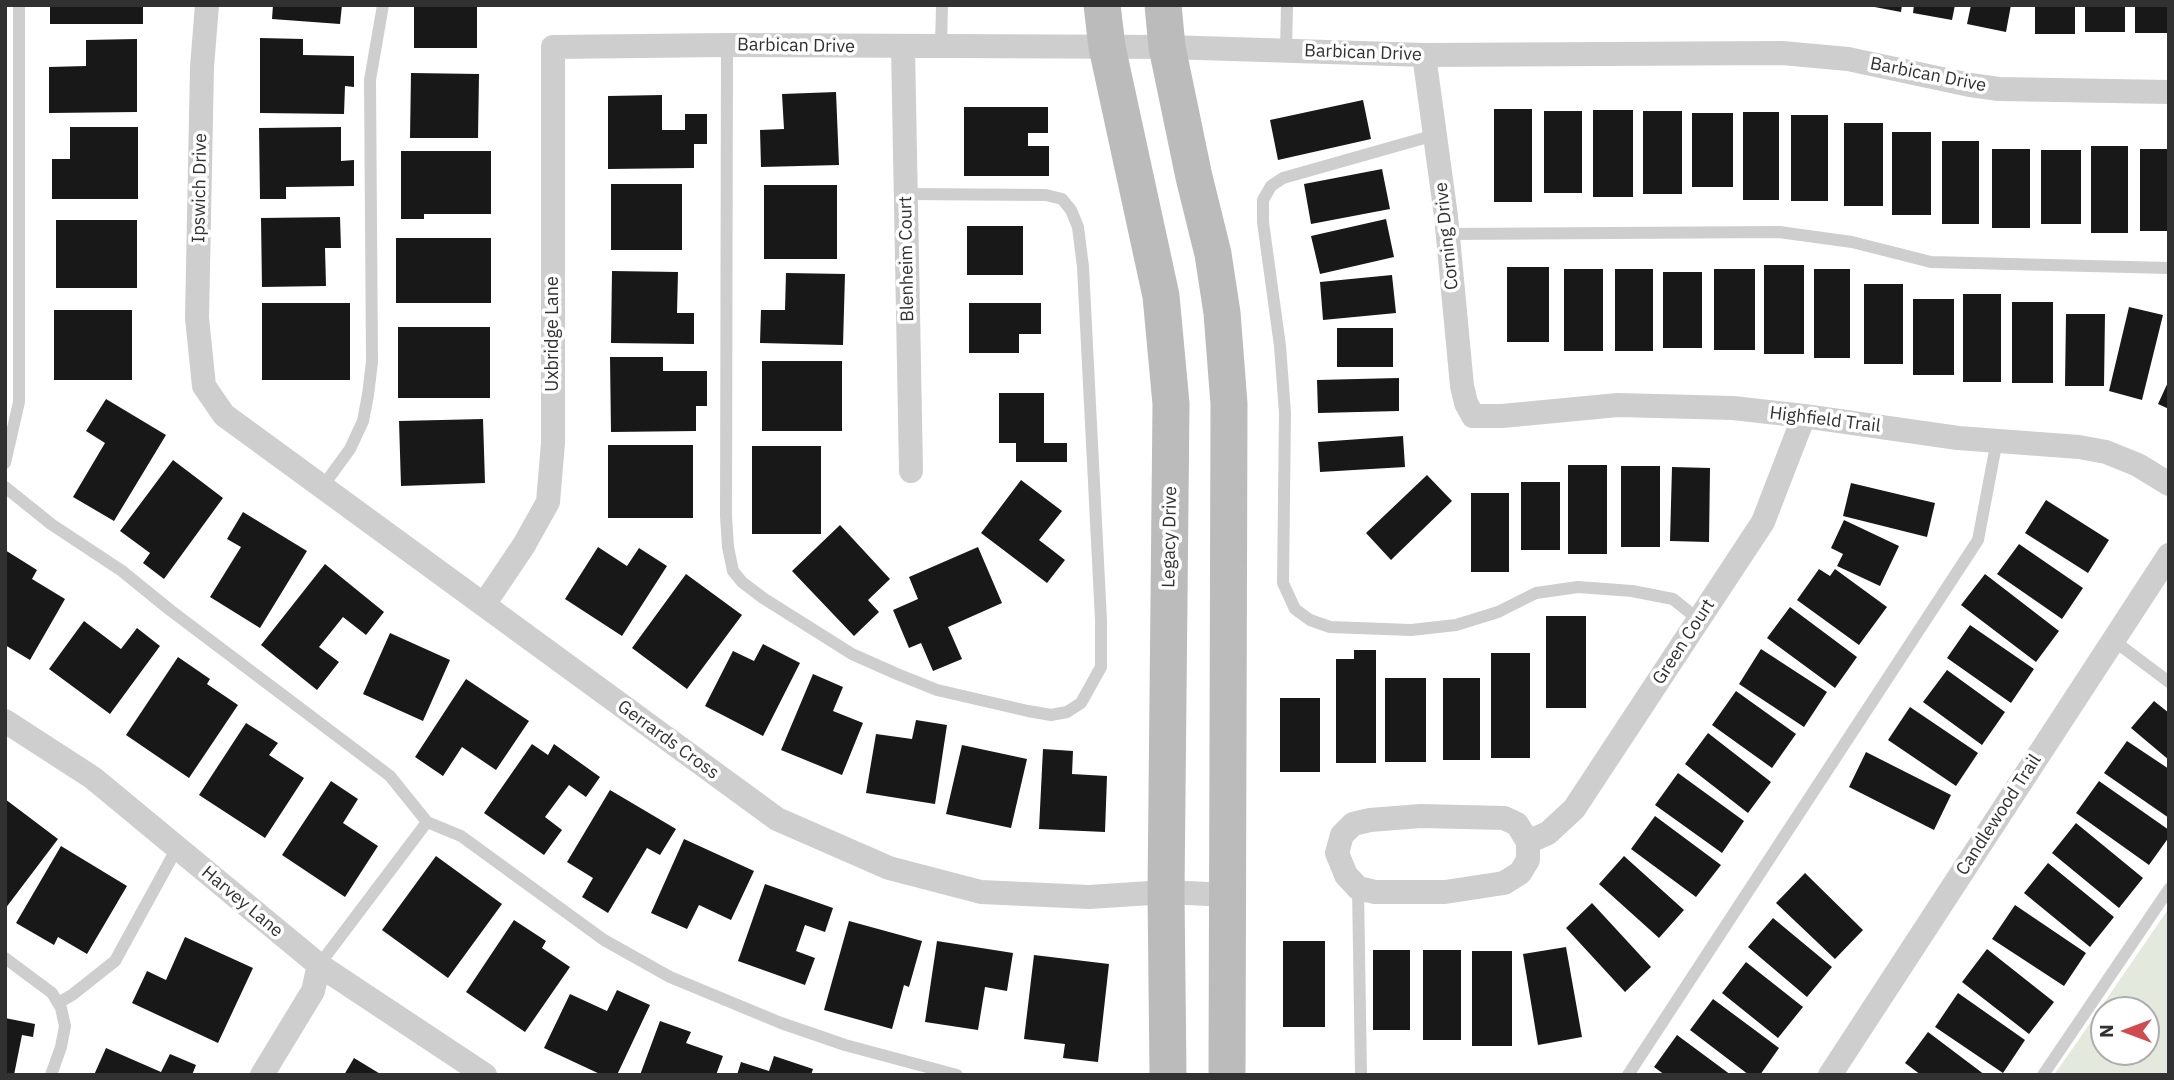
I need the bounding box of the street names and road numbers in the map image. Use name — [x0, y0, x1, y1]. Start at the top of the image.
street label: Barbican Drive — [737, 34, 855, 58]
street label: Barbican Drive — [1304, 40, 1422, 66]
street label: Barbican Drive — [1868, 53, 1988, 97]
street label: Ipswich Drive — [188, 133, 212, 243]
street label: Corning Drive — [1431, 181, 1463, 291]
street label: Blenheim Court — [895, 196, 919, 322]
street label: Uxbridge Lane — [542, 276, 564, 392]
street label: Highfield Trail — [1768, 402, 1882, 438]
street label: Legacy Drive — [1158, 486, 1182, 588]
street label: Green Court — [1648, 595, 1720, 689]
street label: Gerrards Cross — [613, 696, 723, 784]
street label: Candlewood Trail — [1952, 751, 2046, 879]
street label: Harvey Lane — [197, 862, 287, 942]

